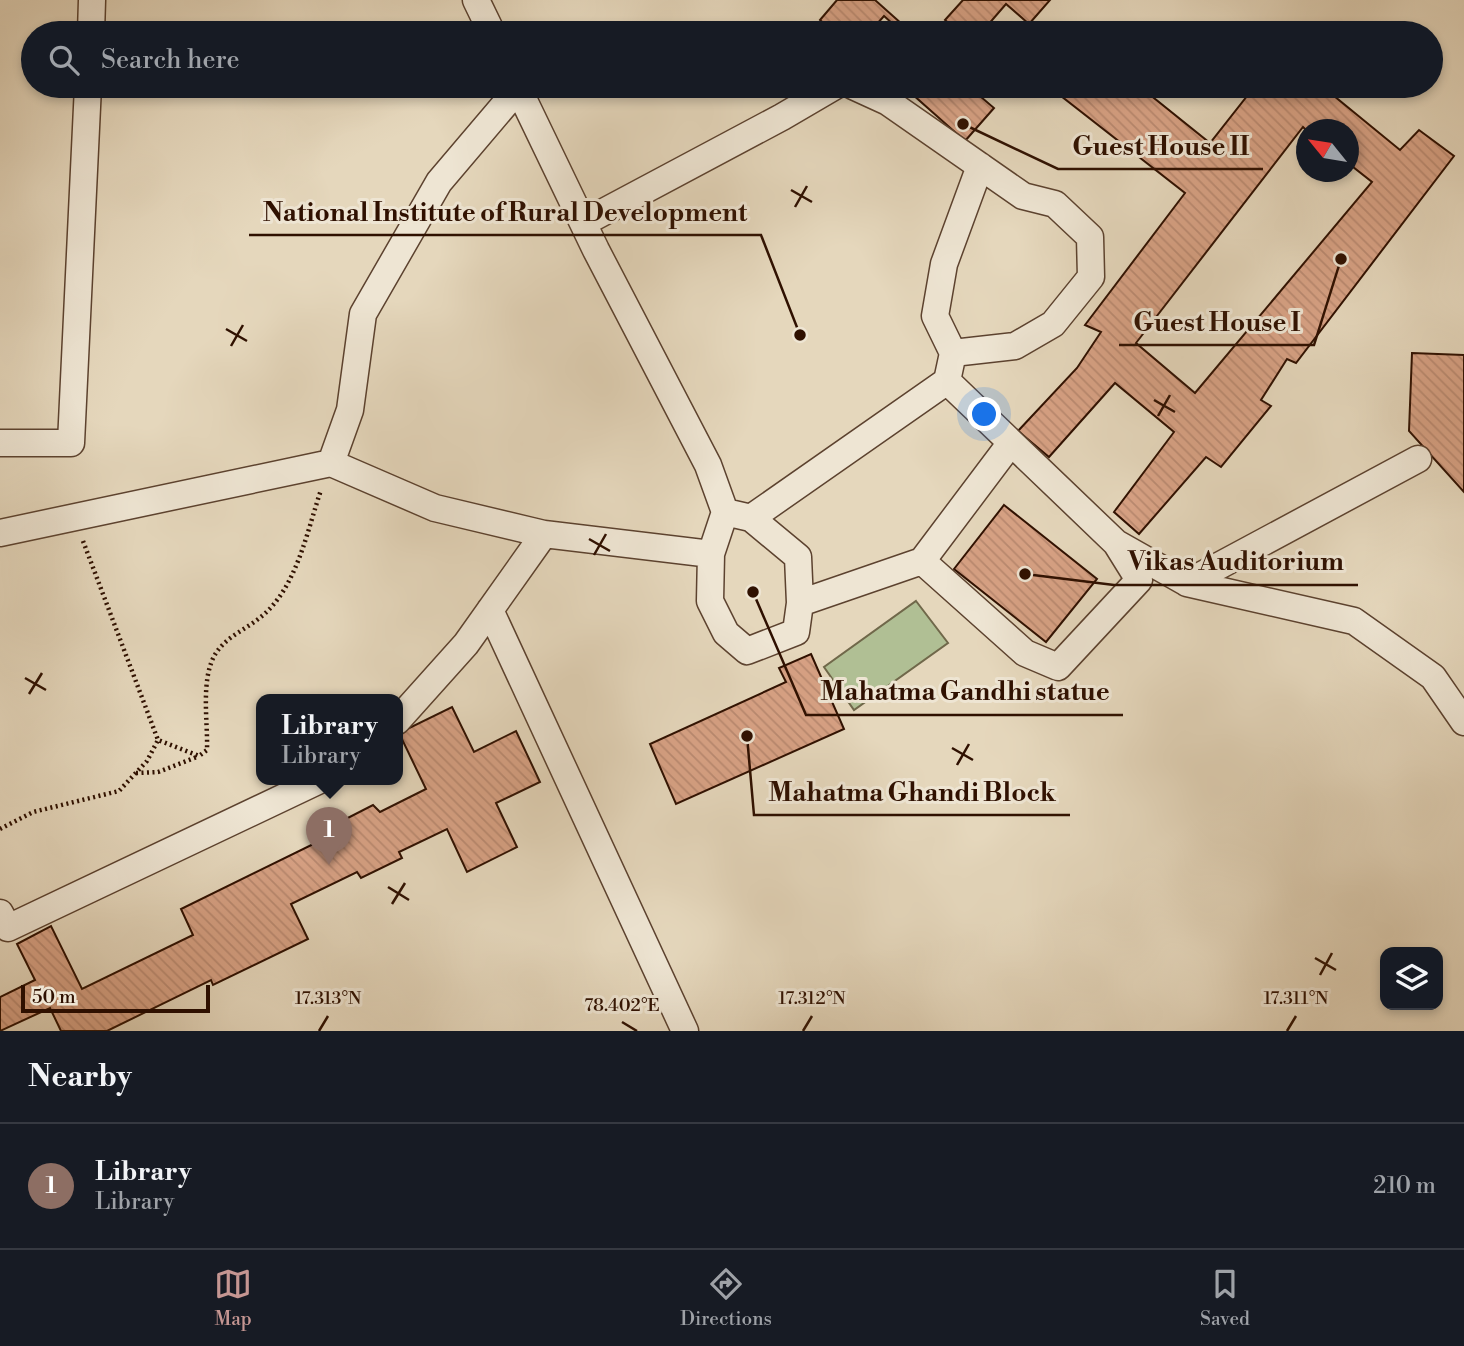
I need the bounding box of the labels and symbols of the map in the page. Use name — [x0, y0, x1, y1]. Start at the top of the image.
north arrow — [1296, 119, 1359, 182]
callout: Guest House II — [1058, 122, 1263, 169]
text: Guest House II — [1072, 131, 1250, 163]
callout: National Institute of Rural Development — [249, 188, 761, 235]
text: National Institute of Rural Development — [263, 197, 748, 229]
callout: Guest House I — [1119, 298, 1314, 345]
text: Guest House I — [1133, 307, 1301, 339]
your location — [967, 397, 1001, 431]
callout: Vikas Auditorium — [1114, 538, 1358, 585]
text: Vikas Auditorium — [1127, 546, 1344, 578]
callout: Mahatma Gandhi statue — [806, 668, 1123, 715]
text: Mahatma Gandhi statue — [820, 676, 1110, 708]
callout: Mahatma Ghandi Block — [754, 768, 1070, 815]
text: Mahatma Ghandi Block — [768, 777, 1057, 809]
pin: 1 — [306, 807, 352, 865]
scale bar — [21, 982, 210, 1014]
text: 17.313°N — [295, 987, 362, 1010]
text: 17.312°N — [778, 987, 846, 1010]
text: 17.311°N — [1264, 987, 1329, 1010]
text: 78.402°E — [584, 994, 660, 1017]

